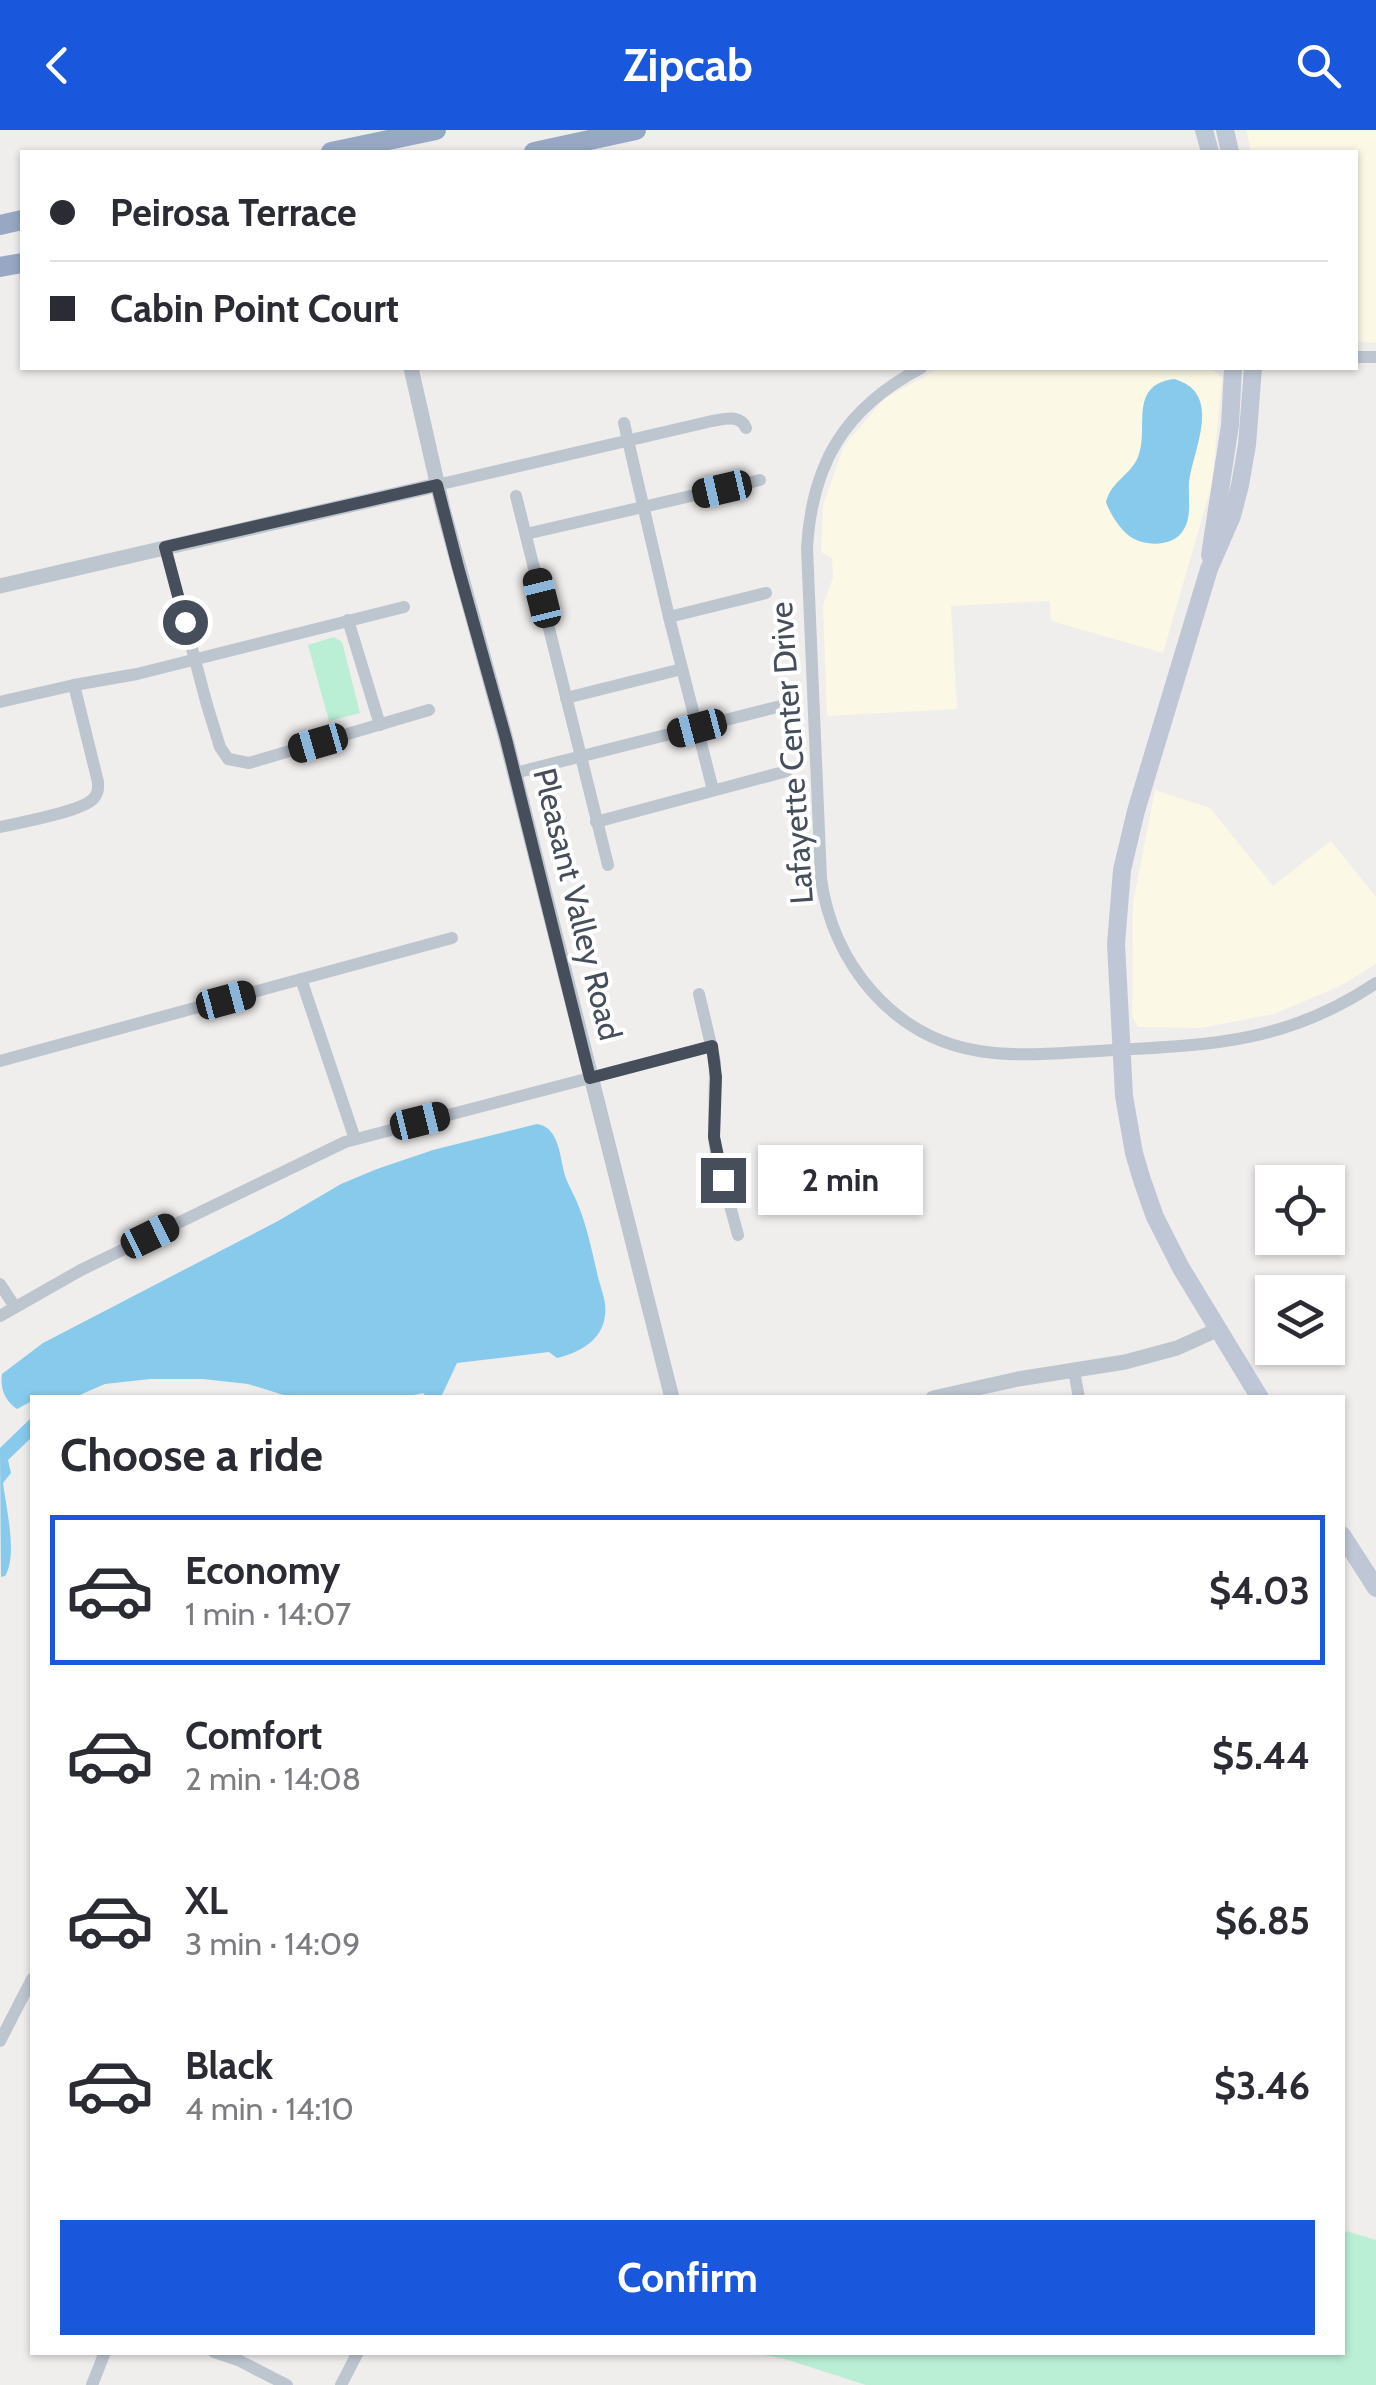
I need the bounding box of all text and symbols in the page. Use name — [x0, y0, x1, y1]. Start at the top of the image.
icon: back — [30, 38, 85, 93]
text: Zipcab — [623, 38, 753, 92]
icon: search — [1291, 38, 1346, 93]
text: Peirosa Terrace — [110, 189, 357, 236]
text: Cabin Point Court — [110, 285, 399, 332]
car — [689, 468, 755, 510]
car — [520, 565, 564, 631]
route start — [163, 600, 208, 645]
street label: Lafayette Center Drive — [761, 600, 821, 906]
car — [664, 706, 730, 750]
car — [285, 720, 351, 766]
street label: Pleasant Valley Road — [525, 764, 631, 1044]
car — [193, 978, 259, 1022]
car — [387, 1099, 453, 1143]
callout: 2 min — [758, 1145, 923, 1215]
route end — [701, 1158, 746, 1203]
text: 2 min — [802, 1160, 879, 1199]
map controls — [1255, 1165, 1345, 1365]
button: locate — [1255, 1165, 1345, 1255]
car — [116, 1209, 184, 1263]
button: layers — [1255, 1275, 1345, 1365]
text: Choose a ride — [60, 1428, 323, 1482]
icon: car — [65, 1545, 155, 1635]
text: Economy — [185, 1547, 340, 1594]
text: $4.03 — [1209, 1567, 1310, 1614]
text: 1 min · 14:07 — [185, 1594, 351, 1633]
icon: car — [65, 1710, 155, 1800]
text: Comfort — [185, 1712, 322, 1759]
text: $5.44 — [1212, 1732, 1310, 1779]
text: 2 min · 14:08 — [185, 1759, 361, 1798]
icon: car — [65, 1875, 155, 1965]
text: XL — [185, 1877, 228, 1924]
text: $6.85 — [1215, 1897, 1310, 1944]
text: 3 min · 14:09 — [185, 1924, 360, 1963]
icon: car — [65, 2040, 155, 2130]
text: Black — [185, 2042, 273, 2089]
text: $3.46 — [1214, 2062, 1310, 2109]
text: 4 min · 14:10 — [185, 2089, 354, 2128]
button: Confirm — [60, 2220, 1315, 2335]

